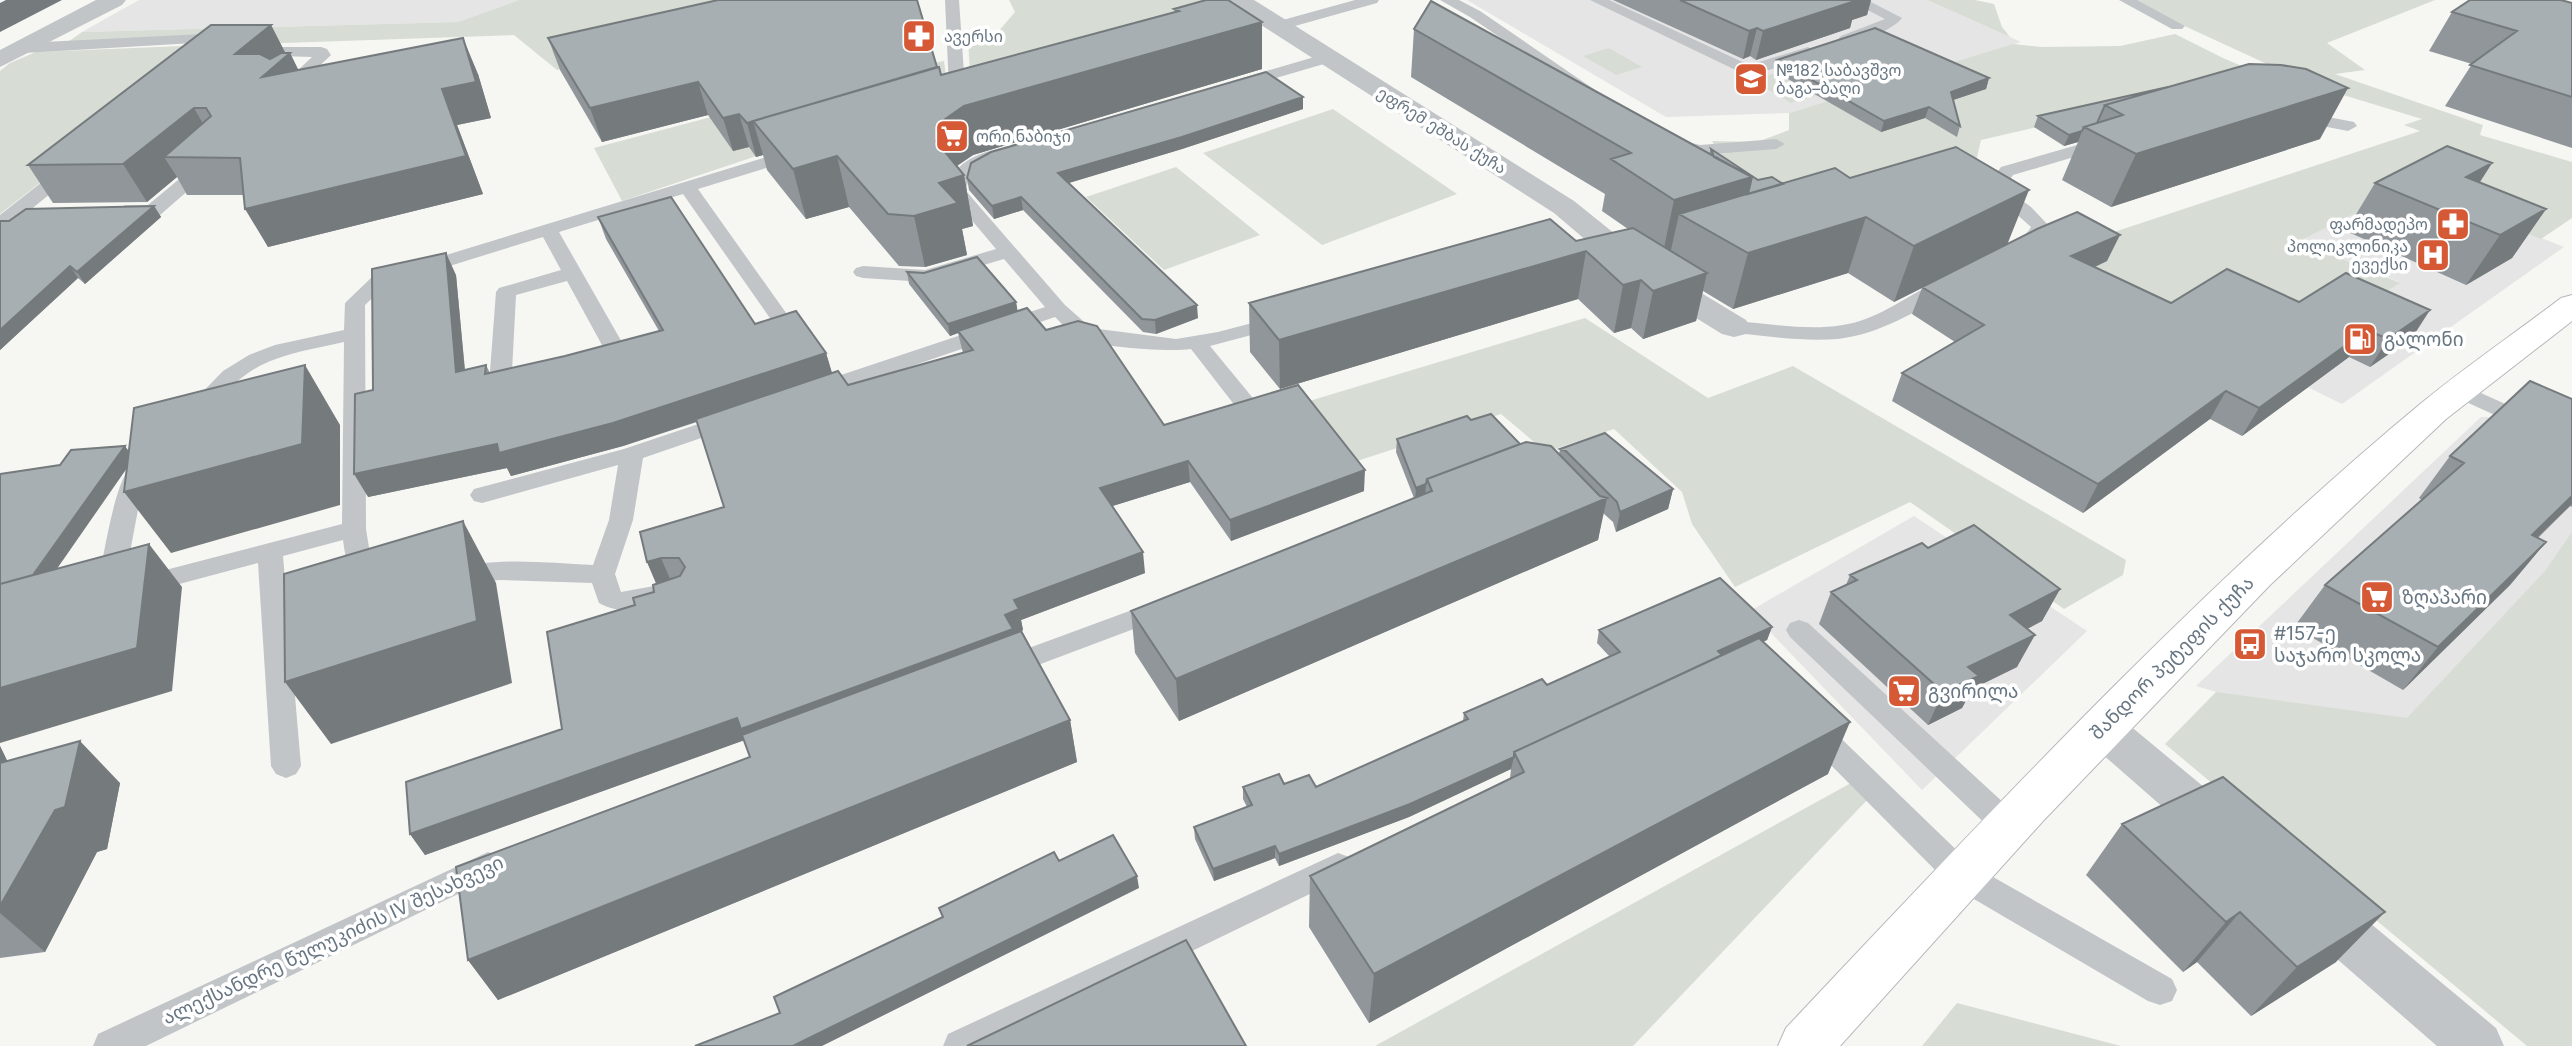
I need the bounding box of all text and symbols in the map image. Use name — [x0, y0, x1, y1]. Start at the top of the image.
pharmacy icon: ავერსი — [900, 17, 938, 55]
place label: ავერსი — [944, 26, 1003, 46]
school or university icon: №182 საბავშვო ბაგა–ბაღი — [1732, 60, 1770, 98]
place label: №182 საბავშვო ბაგა–ბაღი — [1776, 60, 1901, 98]
street label: ეფრემ ეშბას ქუჩა — [1374, 82, 1510, 178]
supermarket icon: ორი ნაბიჯი — [933, 117, 971, 155]
place label: ორი ნაბიჯი — [976, 126, 1071, 146]
pharmacy icon: ფარმადეპო — [2434, 205, 2472, 243]
place label: ფარმადეპო — [2329, 214, 2428, 235]
place label: პოლიკლინიკა ევექსი — [2287, 236, 2408, 274]
hospital icon: პოლიკლინიკა ევექსი — [2414, 236, 2452, 274]
fuel station icon: გალონი — [2341, 320, 2379, 358]
place label: გალონი — [2384, 328, 2464, 352]
street label: შანდორ პეტეფის ქუჩა — [2085, 571, 2259, 745]
supermarket icon: ზღაპარი — [2358, 578, 2396, 616]
place label: ზღაპარი — [2402, 586, 2487, 610]
place label: #157-ე საჯარო სკოლა — [2274, 622, 2421, 668]
bus stop icon: #157-ე საჯარო სკოლა — [2231, 625, 2269, 663]
supermarket icon: გვირილა — [1885, 672, 1923, 710]
place label: გვირილა — [1928, 680, 2019, 704]
street label: ალექსანდრე წულუკიძის IV შესახვევი — [159, 851, 508, 1030]

